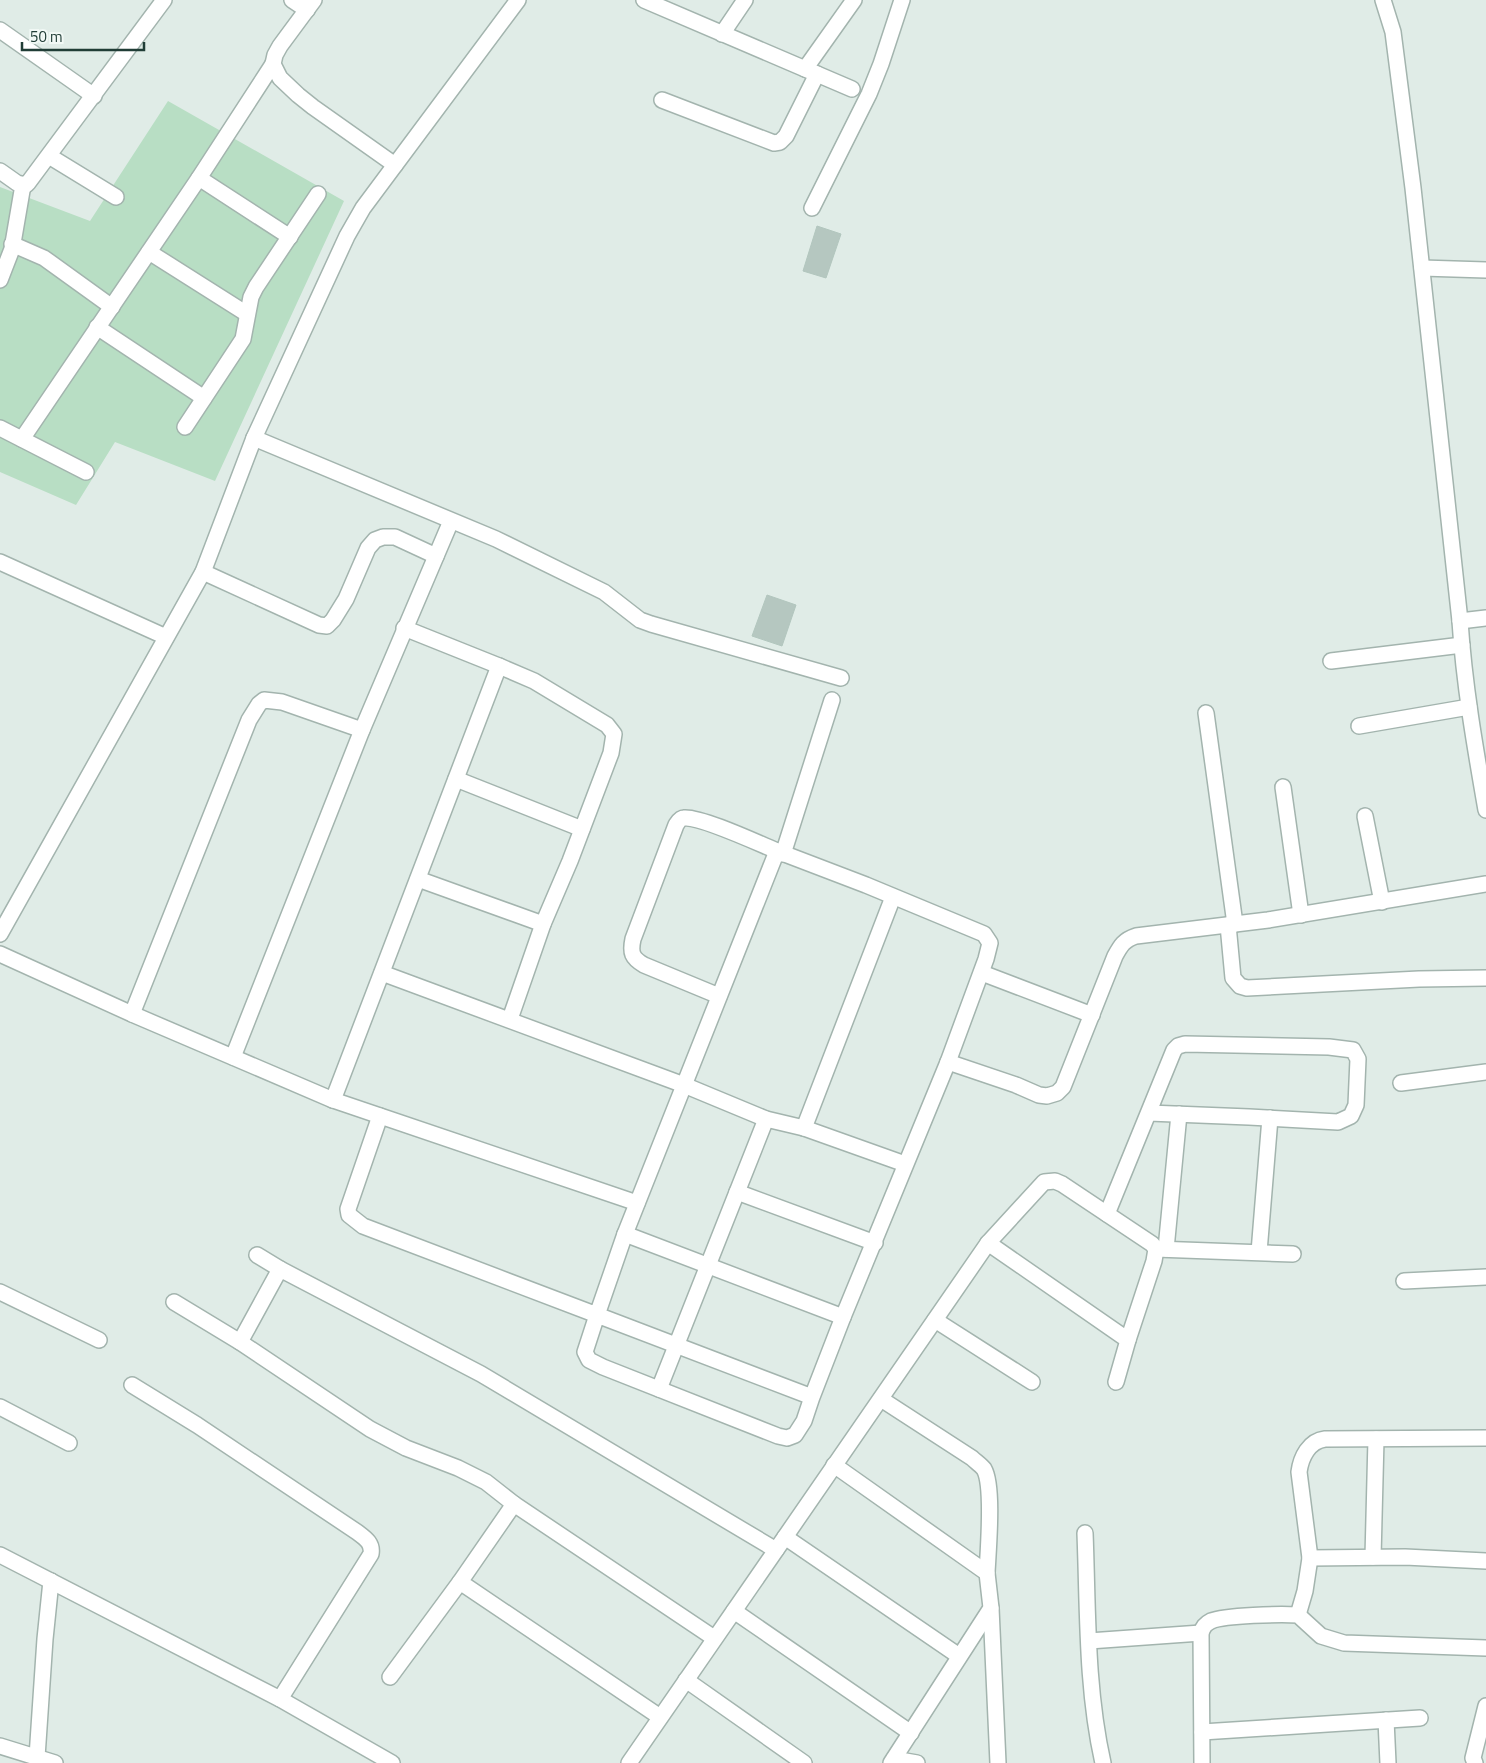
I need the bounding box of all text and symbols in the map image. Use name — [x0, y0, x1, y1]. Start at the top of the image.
scale bar — [22, 20, 145, 52]
text: 50 m — [30, 25, 63, 48]

